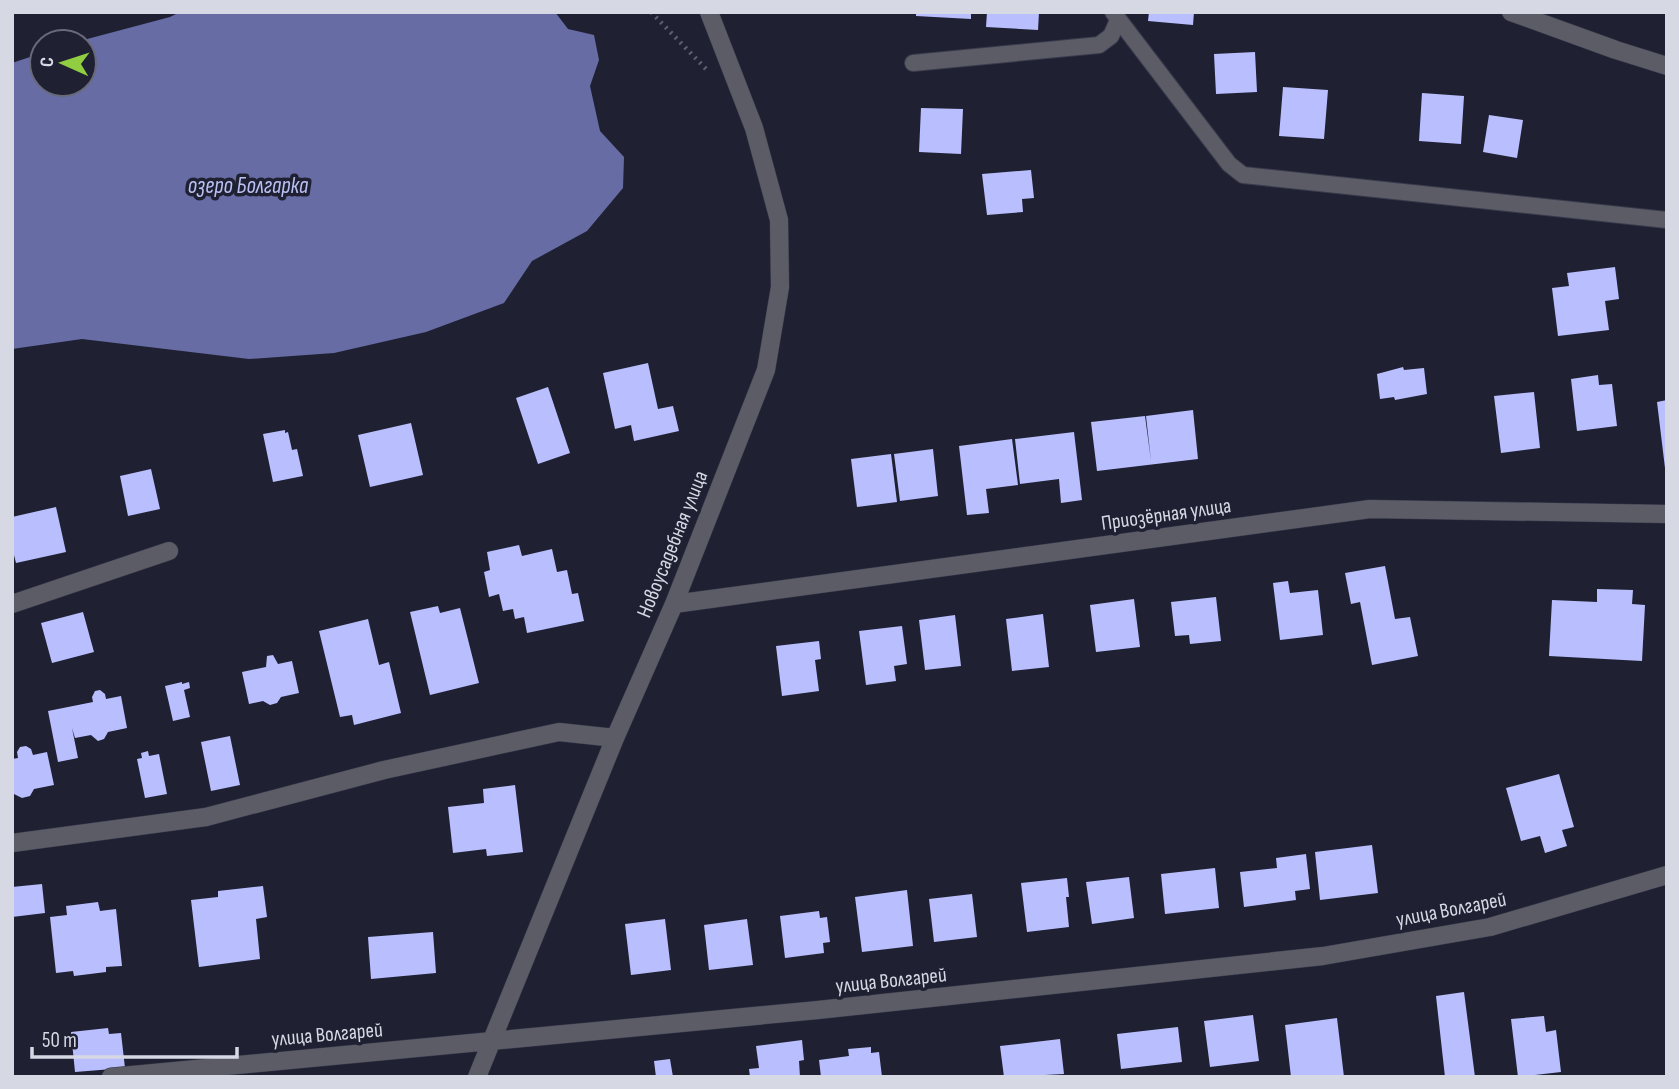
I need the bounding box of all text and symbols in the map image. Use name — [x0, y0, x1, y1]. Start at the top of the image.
north arrow — [28, 28, 98, 98]
text: С — [36, 56, 59, 68]
water label: озеро Болгарка — [188, 172, 309, 200]
street label: Новоусадебная улица — [632, 467, 713, 621]
street label: Приозёрная улица — [1100, 493, 1233, 536]
street label: улица Волгарей — [1394, 887, 1508, 932]
street label: улица Волгарей — [834, 962, 948, 999]
scale bar — [32, 1016, 236, 1060]
street label: улица Волгарей — [270, 1017, 384, 1052]
text: 50 m — [42, 1028, 77, 1053]

